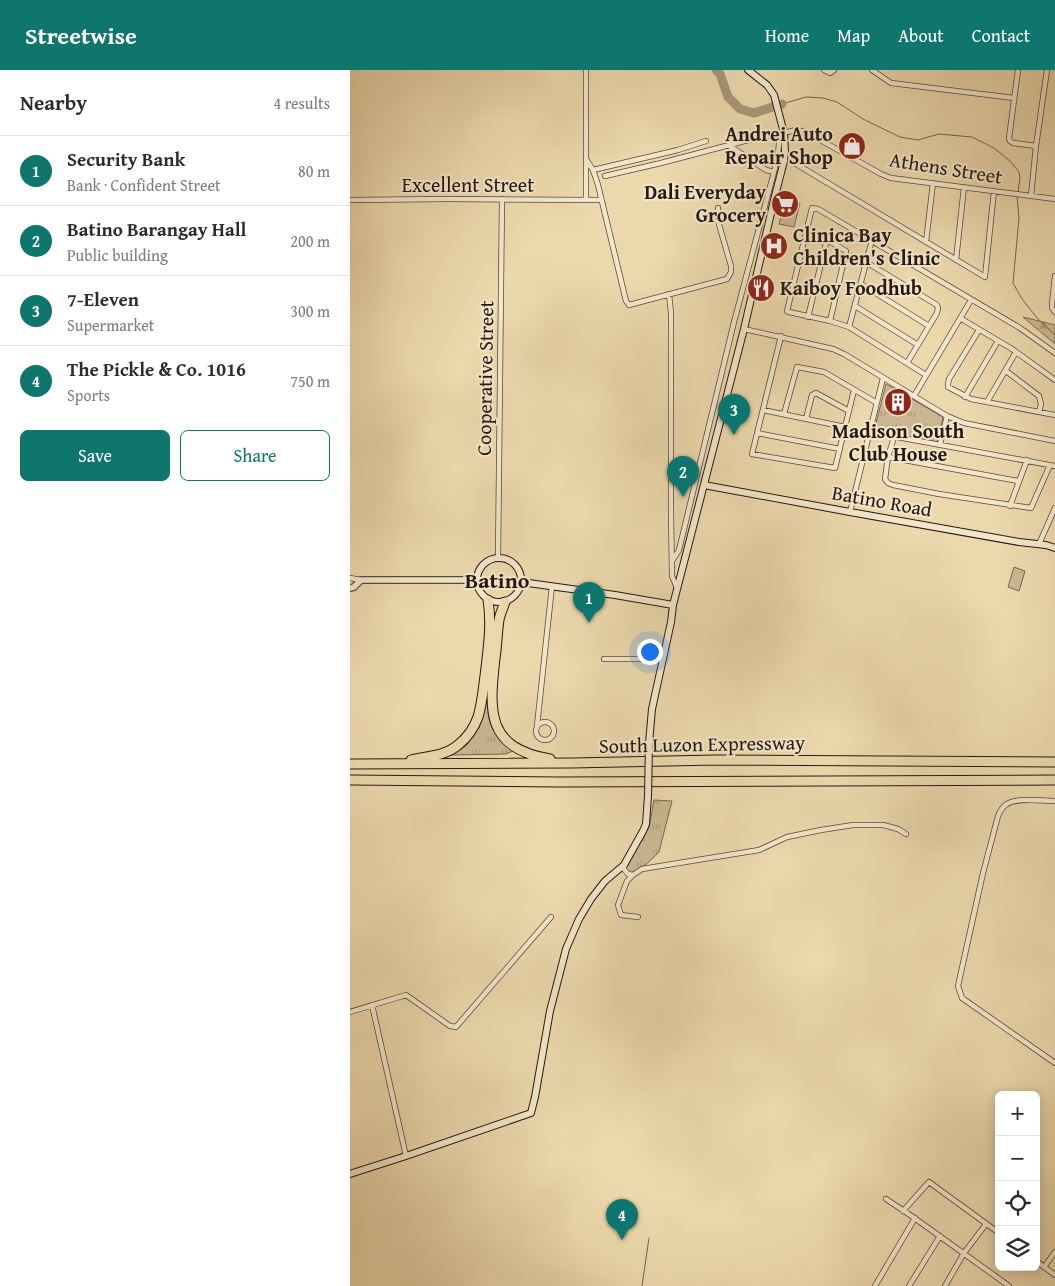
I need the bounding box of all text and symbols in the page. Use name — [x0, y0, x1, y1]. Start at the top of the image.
text: Streetwise — [25, 18, 137, 53]
text: Home — [765, 22, 809, 49]
text: Map — [837, 22, 870, 49]
text: About — [898, 22, 944, 49]
text: Contact — [972, 22, 1030, 49]
text: Nearby — [20, 87, 87, 118]
text: 4 results — [273, 91, 330, 115]
place label: Andrei Auto Repair Shop — [725, 119, 833, 171]
shop icon: Andrei Auto Repair Shop — [837, 131, 867, 161]
street label: Athens Street — [888, 144, 1005, 191]
text: Security Bank — [67, 145, 185, 173]
text: 1 — [32, 159, 40, 183]
text: 80 m — [298, 159, 330, 183]
street label: Excellent Street — [402, 170, 534, 199]
text: Bank · Confident Street — [67, 173, 221, 197]
place label: Dali Everyday Grocery — [644, 177, 767, 229]
supermarket icon: Dali Everyday Grocery — [770, 189, 800, 219]
text: Batino Barangay Hall — [67, 215, 246, 243]
place label: Clinica Bay Children's Clinic — [793, 220, 940, 272]
text: 2 — [32, 229, 40, 253]
text: 200 m — [290, 229, 330, 253]
hospital icon: Clinica Bay Children's Clinic — [759, 231, 789, 261]
text: Public building — [67, 243, 168, 267]
restaurant icon: Kaiboy Foodhub — [746, 273, 776, 303]
place label: Kaiboy Foodhub — [780, 273, 922, 302]
text: 7-Eleven — [67, 285, 139, 313]
text: 3 — [32, 299, 40, 323]
text: 300 m — [290, 299, 330, 323]
street label: Cooperative Street — [469, 300, 500, 456]
text: Supermarket — [67, 313, 154, 337]
text: The Pickle & Co. 1016 — [67, 355, 246, 383]
text: 4 — [32, 369, 40, 393]
text: 750 m — [290, 369, 330, 393]
text: Sports — [67, 383, 110, 407]
building icon: Madison South Club House — [883, 387, 913, 417]
pin: 3 — [718, 394, 750, 435]
place label: Madison South Club House — [832, 416, 964, 468]
button: Save — [20, 430, 170, 481]
button: Share — [180, 430, 330, 481]
pin: 2 — [667, 456, 699, 497]
street label: Batino Road — [830, 477, 935, 524]
district label: Batino — [465, 564, 530, 596]
pin: 1 — [573, 582, 605, 623]
your location — [637, 639, 663, 665]
street label: South Luzon Expressway — [599, 727, 805, 760]
map controls — [995, 1091, 1040, 1271]
button: + — [995, 1091, 1040, 1136]
button: − — [995, 1136, 1040, 1181]
button: locate — [995, 1181, 1040, 1226]
pin: 4 — [606, 1199, 638, 1240]
button: layers — [995, 1226, 1040, 1271]

